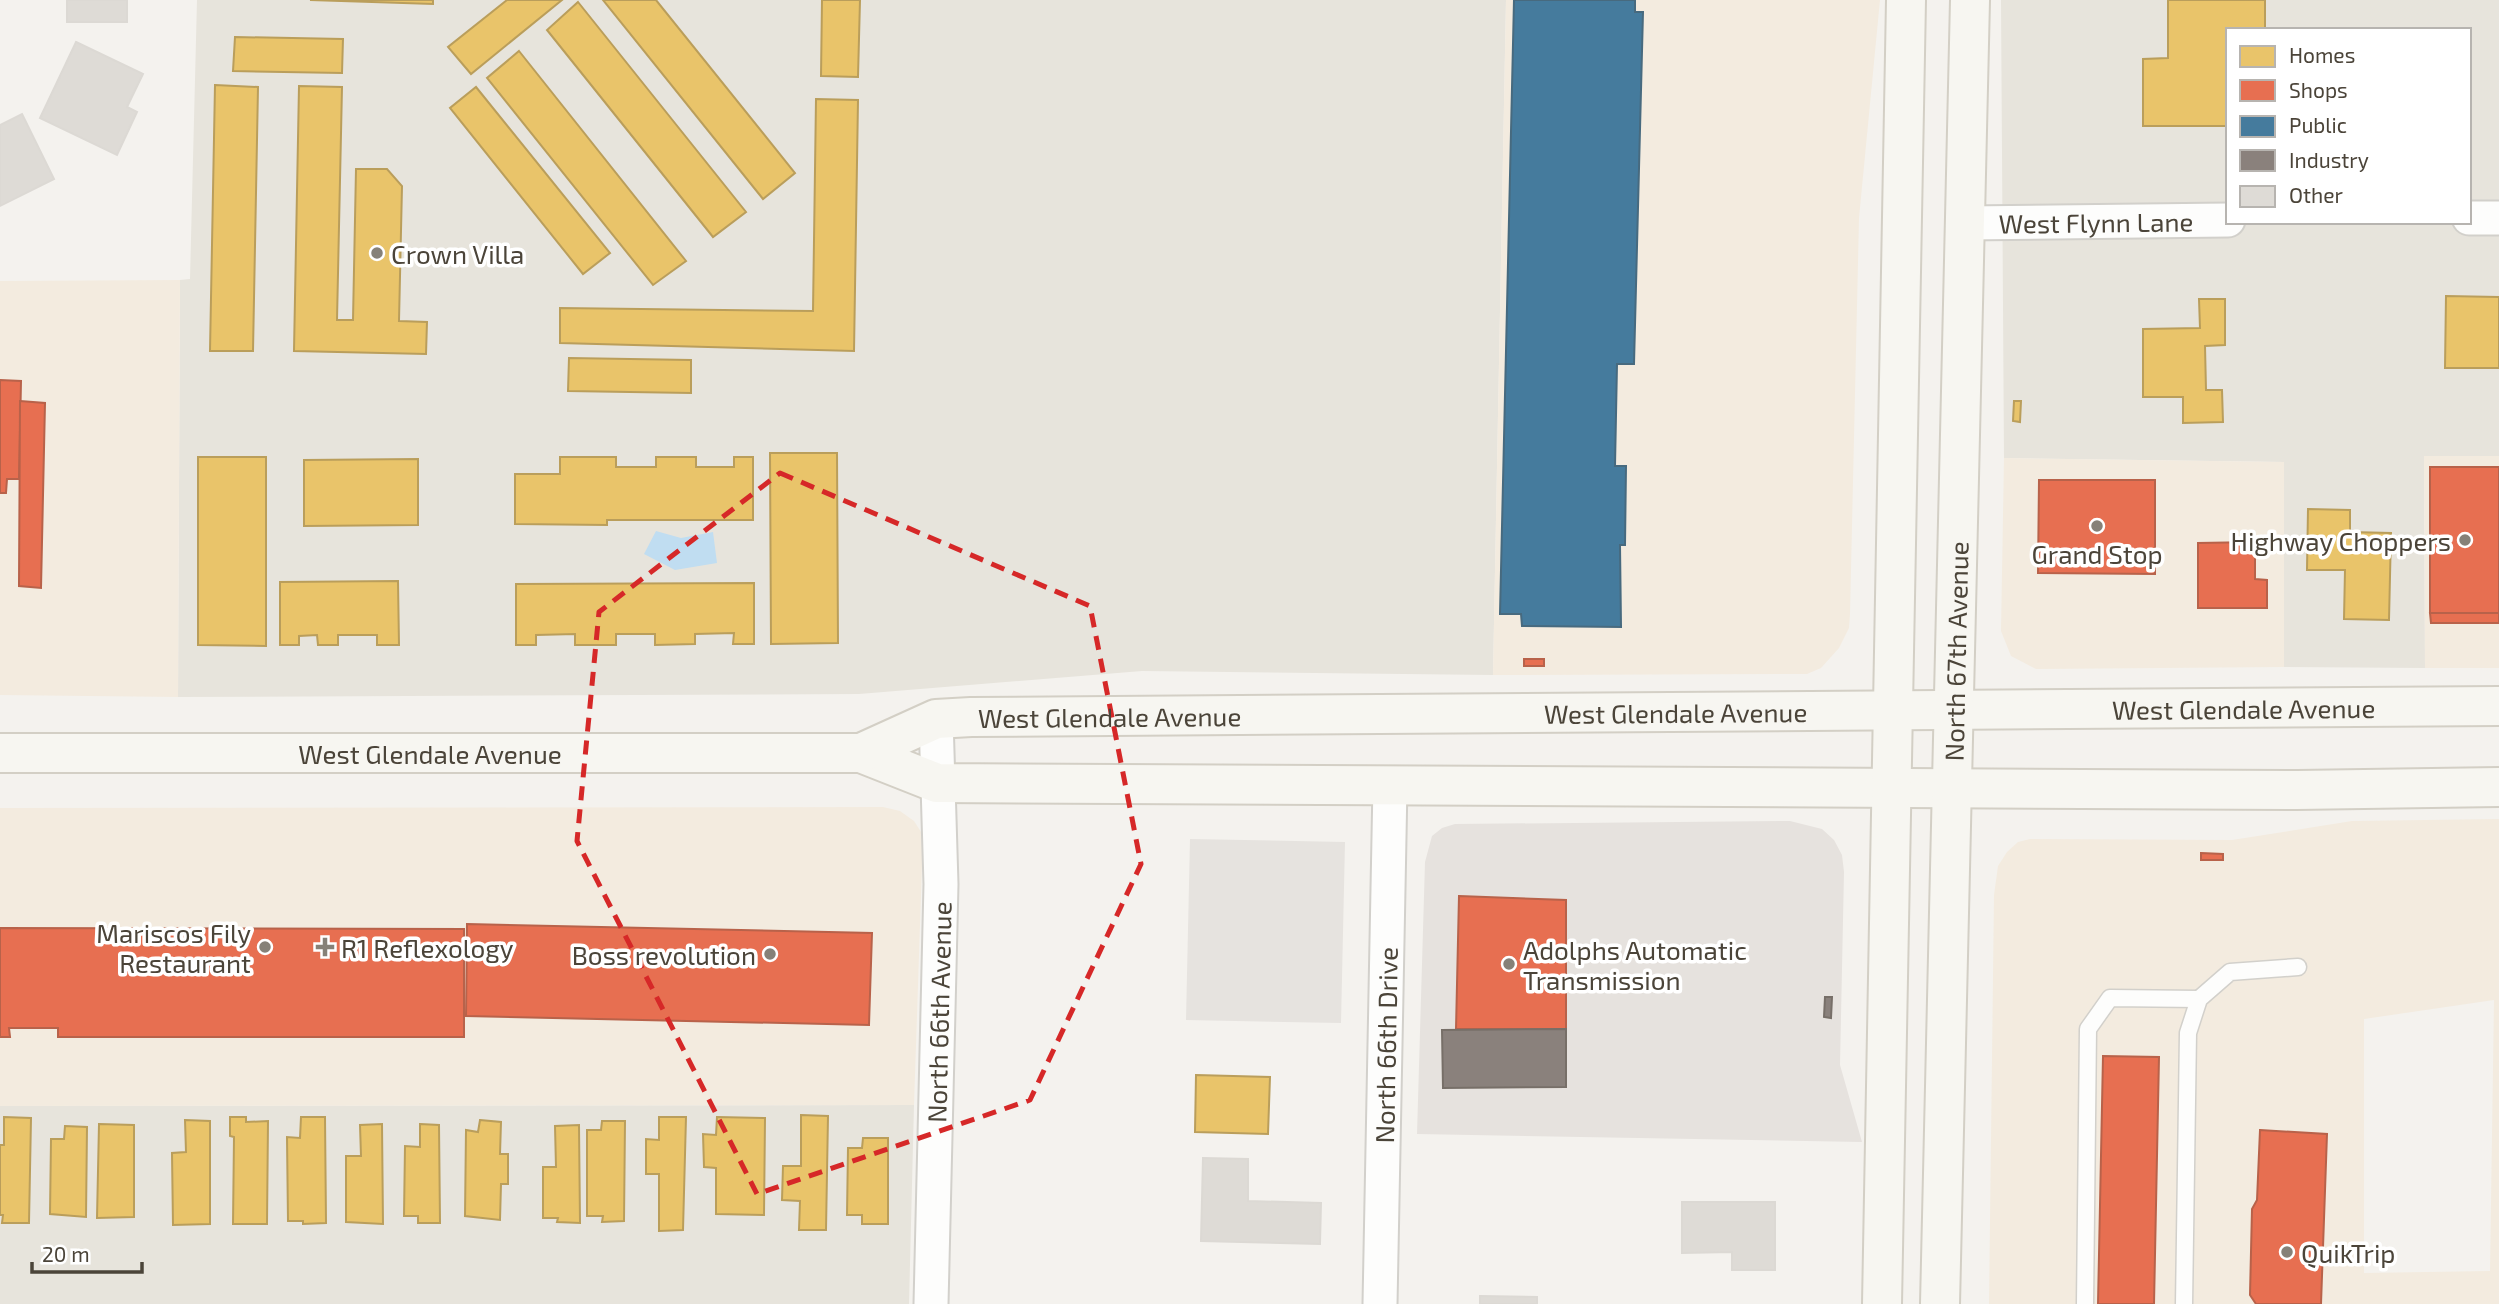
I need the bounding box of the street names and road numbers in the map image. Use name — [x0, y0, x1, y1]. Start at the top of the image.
street label: West Flynn Lane — [1998, 205, 2194, 238]
street label: North 67th Avenue — [1937, 541, 1973, 761]
street label: West Glendale Avenue — [2112, 691, 2375, 724]
street label: West Glendale Avenue — [1544, 695, 1807, 728]
street label: West Glendale Avenue — [978, 700, 1241, 732]
street label: West Glendale Avenue — [298, 738, 562, 769]
street label: North 66th Avenue — [920, 901, 956, 1123]
street label: North 66th Drive — [1368, 946, 1402, 1144]

